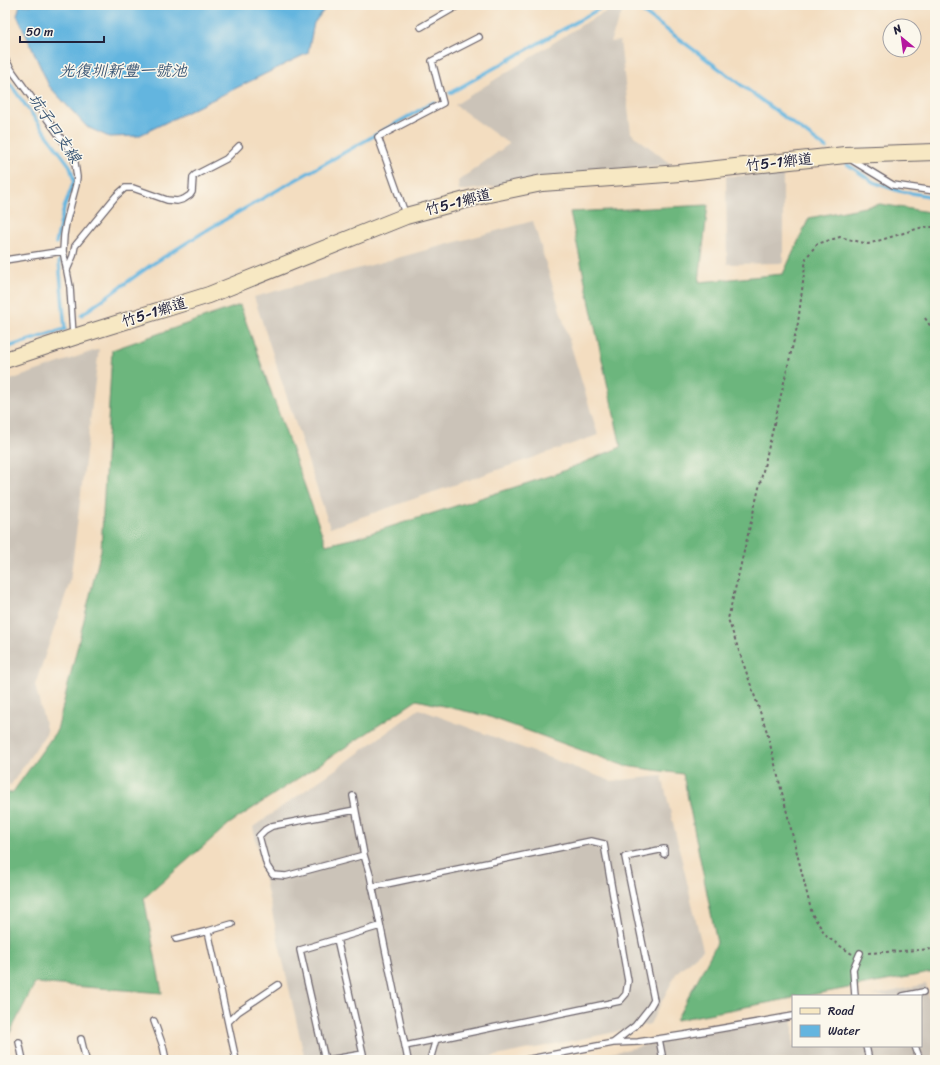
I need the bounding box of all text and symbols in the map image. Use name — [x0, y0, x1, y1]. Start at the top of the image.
scale bar — [20, 18, 104, 44]
north arrow — [882, 18, 922, 58]
text: N — [889, 19, 906, 40]
text: 50 m — [26, 21, 53, 43]
water label: 光復圳新豐一號池 — [59, 56, 188, 85]
water label: 坑子口支線 — [21, 87, 90, 170]
street label: 竹5-1鄉道 — [744, 146, 814, 178]
street label: 竹5-1鄉道 — [422, 181, 494, 223]
street label: 竹5-1鄉道 — [118, 290, 190, 334]
legend — [792, 995, 922, 1047]
text: Road — [828, 1000, 855, 1022]
text: Water — [828, 1020, 861, 1042]

